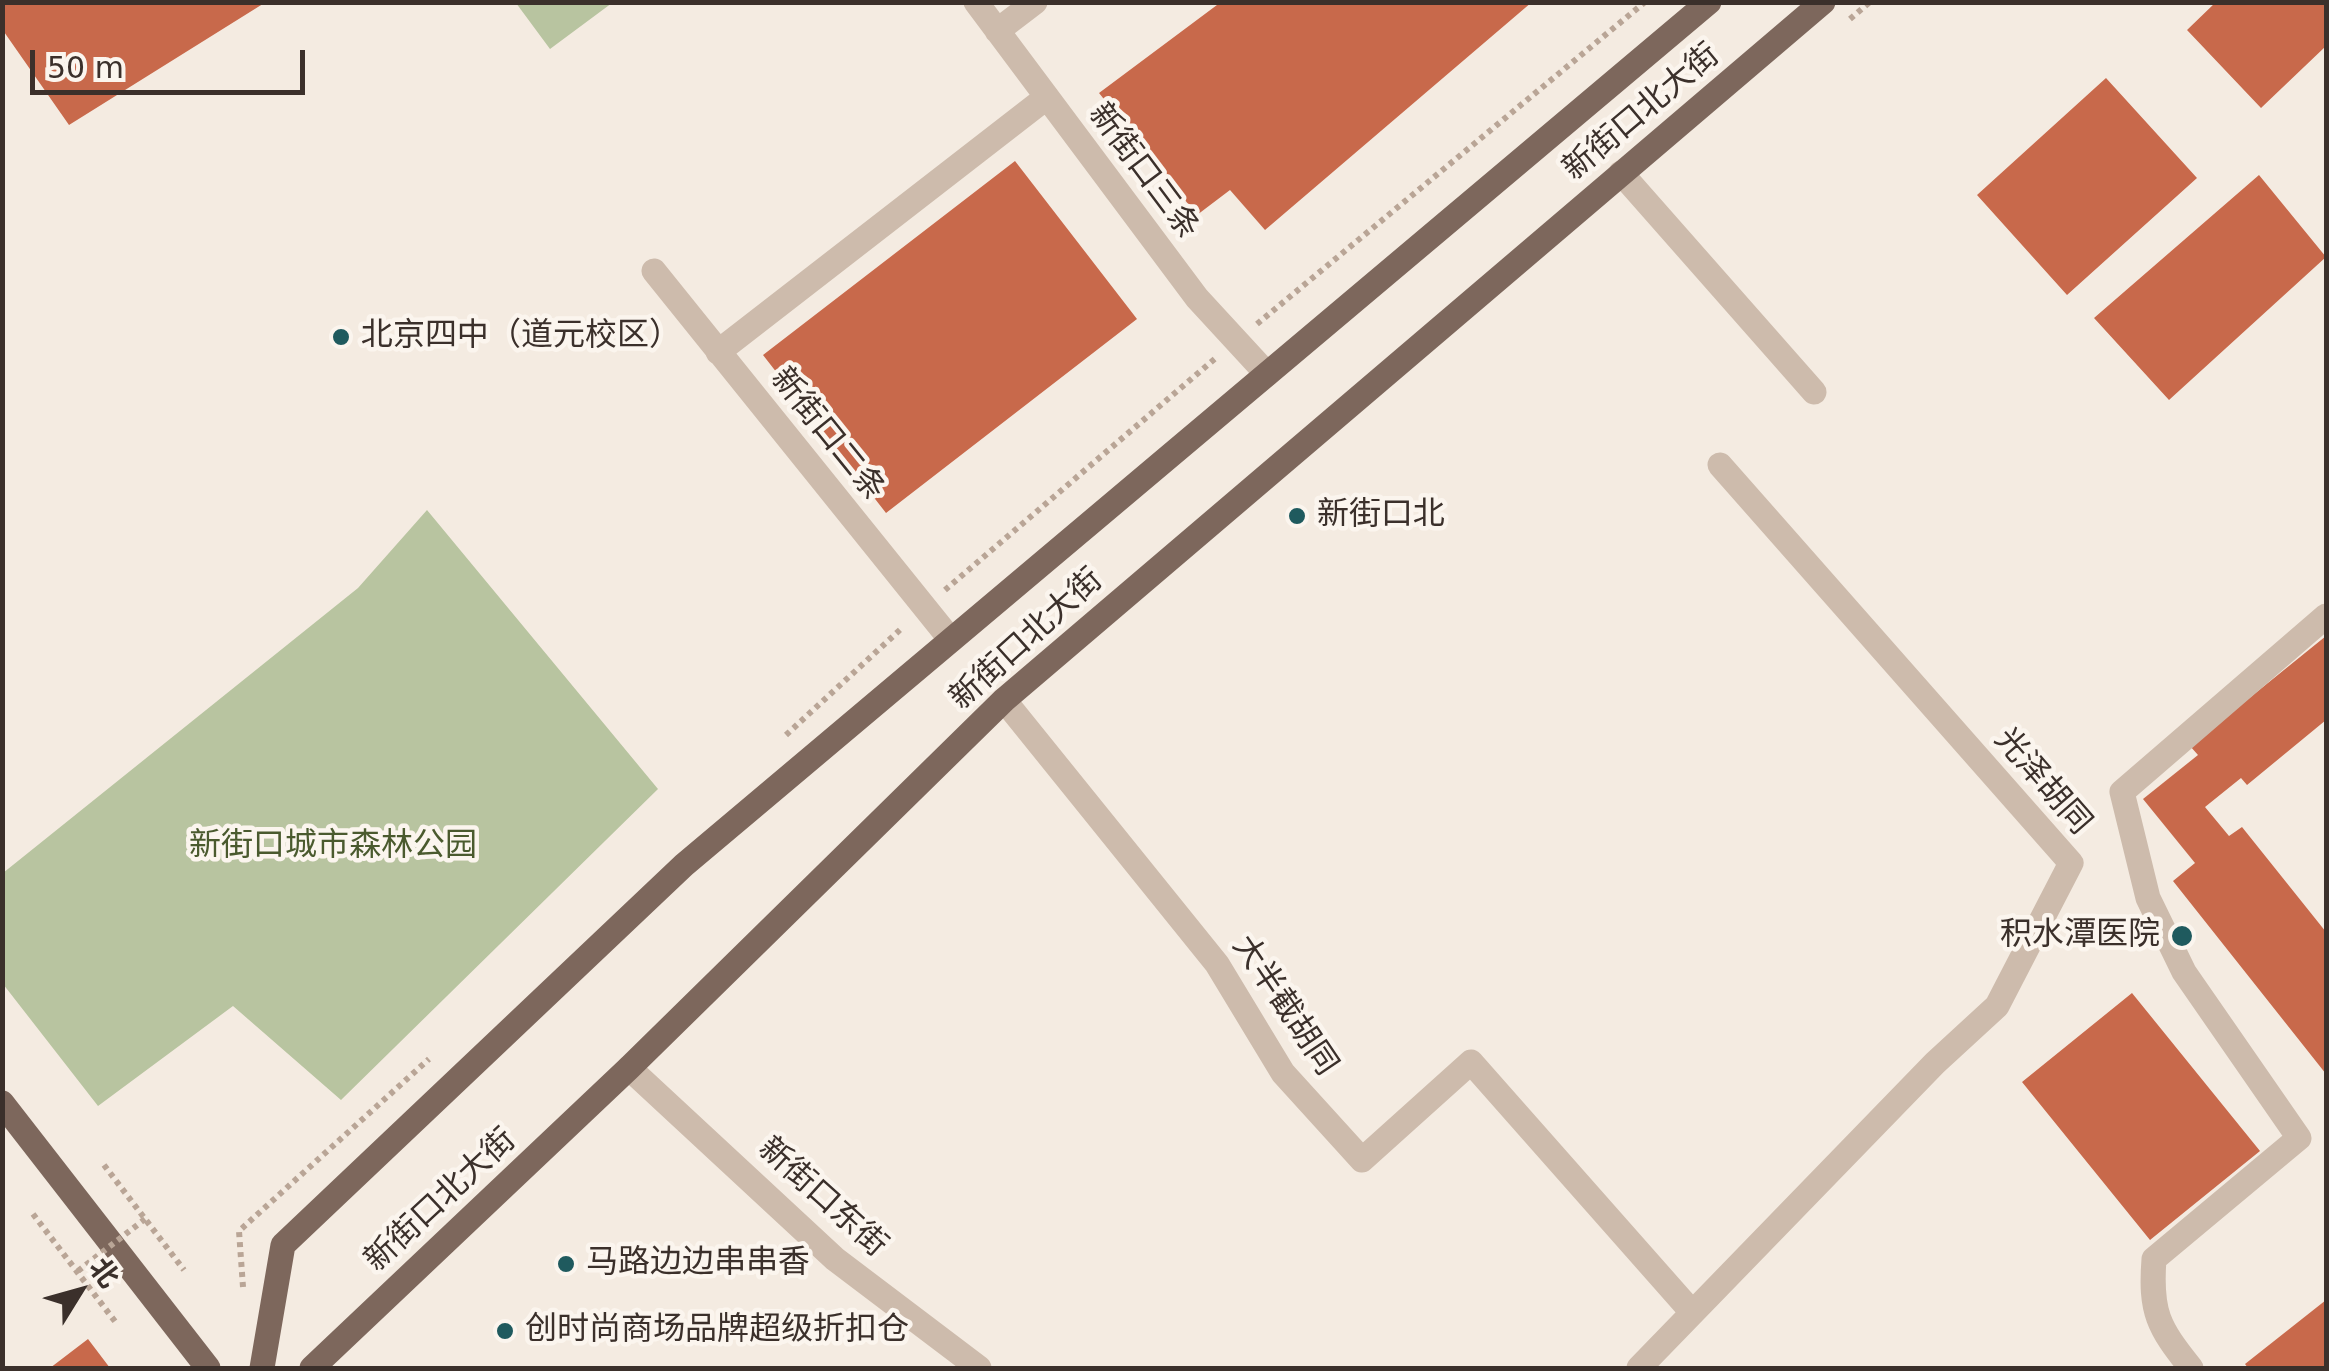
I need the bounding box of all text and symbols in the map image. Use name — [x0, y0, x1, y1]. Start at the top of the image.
scale bar — [35, 30, 310, 92]
street label: 新街口北大街 — [1556, 37, 1728, 189]
text: 50 m — [47, 50, 124, 85]
street label: 新街口三条 — [1080, 97, 1206, 247]
place label: 北京四中（道元校区） — [361, 318, 681, 356]
marker: 北京四中（道元校区） — [330, 326, 352, 348]
street label: 新街口二条 — [762, 361, 892, 509]
place label: 新街口北 — [1317, 497, 1445, 535]
marker: 新街口北 — [1286, 505, 1308, 527]
street label: 新街口北大街 — [943, 561, 1111, 719]
street label: 光泽胡同 — [1986, 721, 2098, 843]
park label: 新街口城市森林公园 — [189, 828, 477, 866]
place label: 积水潭医院 — [2000, 917, 2160, 955]
marker: 积水潭医院 — [2169, 923, 2195, 949]
street label: 大半截胡同 — [1223, 929, 1345, 1083]
street label: 新街口北大街 — [358, 1121, 524, 1281]
street label: 新街口东街 — [750, 1130, 894, 1266]
north arrow — [30, 1241, 130, 1341]
place label: 马路边边串串香 — [586, 1245, 810, 1283]
text: 北 — [83, 1252, 126, 1294]
marker: 马路边边串串香 — [555, 1253, 577, 1275]
place label: 创时尚商场品牌超级折扣仓 — [525, 1312, 909, 1350]
marker: 创时尚商场品牌超级折扣仓 — [494, 1320, 516, 1342]

